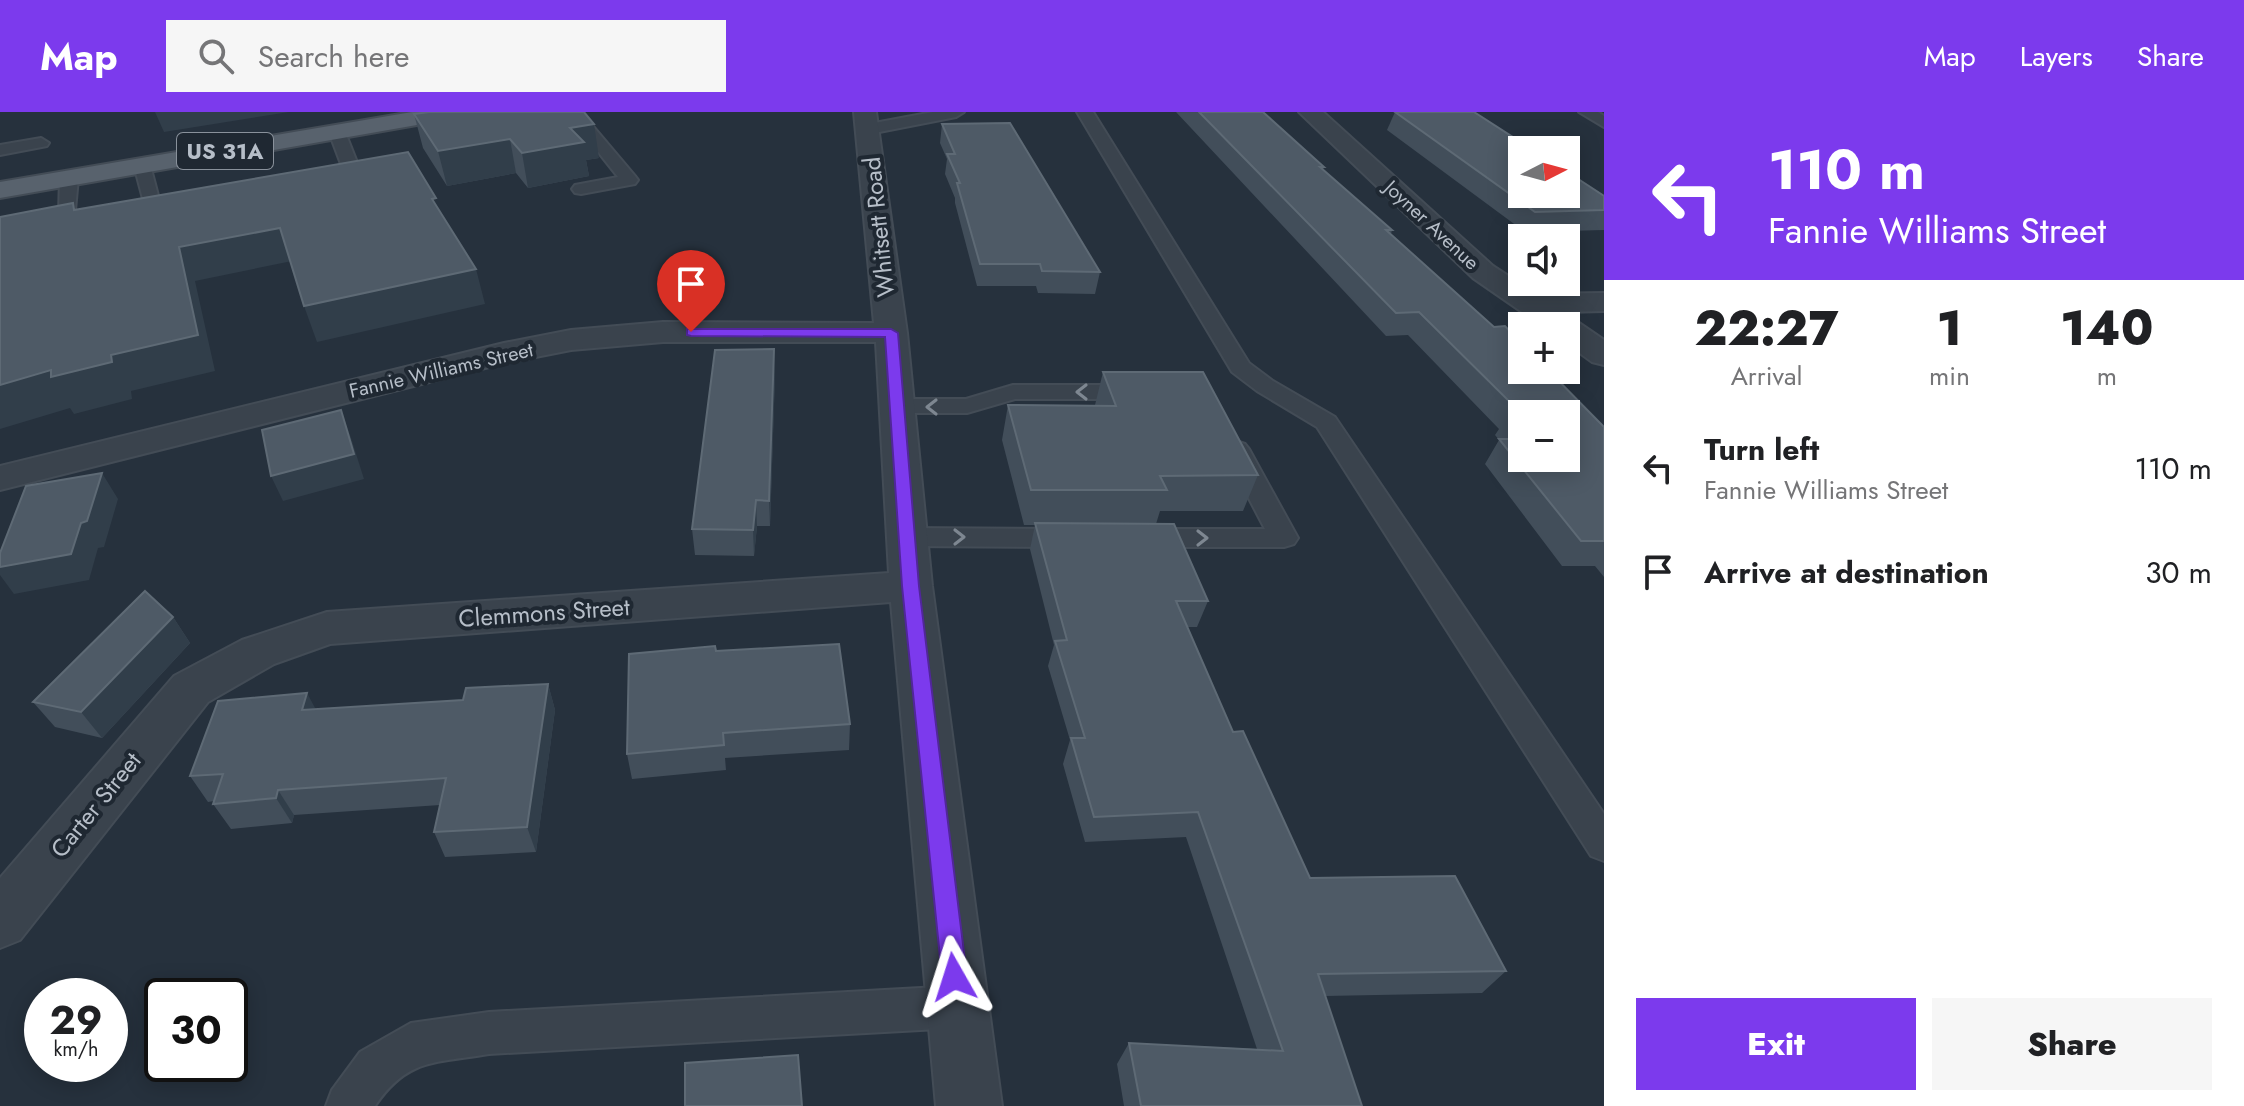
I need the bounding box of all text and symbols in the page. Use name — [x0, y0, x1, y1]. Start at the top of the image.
search box — [166, 20, 726, 92]
text: Map — [40, 29, 118, 84]
icon: search — [194, 34, 238, 78]
text: Search here — [258, 35, 410, 78]
text: Map — [1924, 36, 1976, 77]
text: Layers — [2020, 36, 2093, 77]
text: Share — [2137, 36, 2204, 77]
text: 110 m — [1768, 129, 1925, 210]
road number: US 31A — [177, 133, 273, 169]
north arrow — [1508, 136, 1580, 208]
map controls — [1508, 136, 1580, 472]
icon: left — [1636, 144, 1740, 248]
street label: Whitsett Road — [854, 155, 903, 299]
street label: Joyner Avenue — [1376, 172, 1485, 277]
text: Fannie Williams Street — [1768, 204, 2106, 256]
button: sound — [1508, 224, 1580, 296]
pin — [657, 250, 725, 332]
icon: arrive — [669, 262, 713, 306]
text: 22:27 — [1695, 294, 1839, 363]
text: 1 — [1937, 294, 1962, 363]
text: 140 — [2060, 294, 2153, 363]
button: + — [1508, 312, 1580, 384]
street label: Fannie Williams Street — [346, 335, 536, 406]
text: Arrival — [1731, 357, 1802, 395]
text: min — [1929, 357, 1970, 395]
text: m — [2097, 357, 2117, 395]
one-way arrow — [1075, 383, 1088, 401]
one-way arrow — [925, 398, 938, 415]
button: − — [1508, 400, 1580, 472]
text: Turn left — [1704, 428, 1819, 471]
icon: left — [1636, 446, 1680, 490]
text: 110 m — [2135, 447, 2212, 490]
text: Fannie Williams Street — [1704, 471, 1948, 509]
one-way arrow — [953, 528, 966, 546]
one-way arrow — [1196, 529, 1209, 547]
icon: arrive — [1636, 550, 1680, 594]
text: Arrive at destination — [1704, 551, 1989, 594]
text: 30 m — [2145, 551, 2212, 594]
street label: Clemmons Street — [457, 589, 631, 636]
street label: Carter Street — [42, 744, 149, 865]
position arrow — [912, 935, 996, 1019]
speed limit sign: 30 — [144, 978, 248, 1082]
text: 29 — [50, 991, 103, 1049]
button: Exit — [1636, 998, 1916, 1090]
button: Share — [1932, 998, 2212, 1090]
text: km/h — [53, 1035, 99, 1064]

